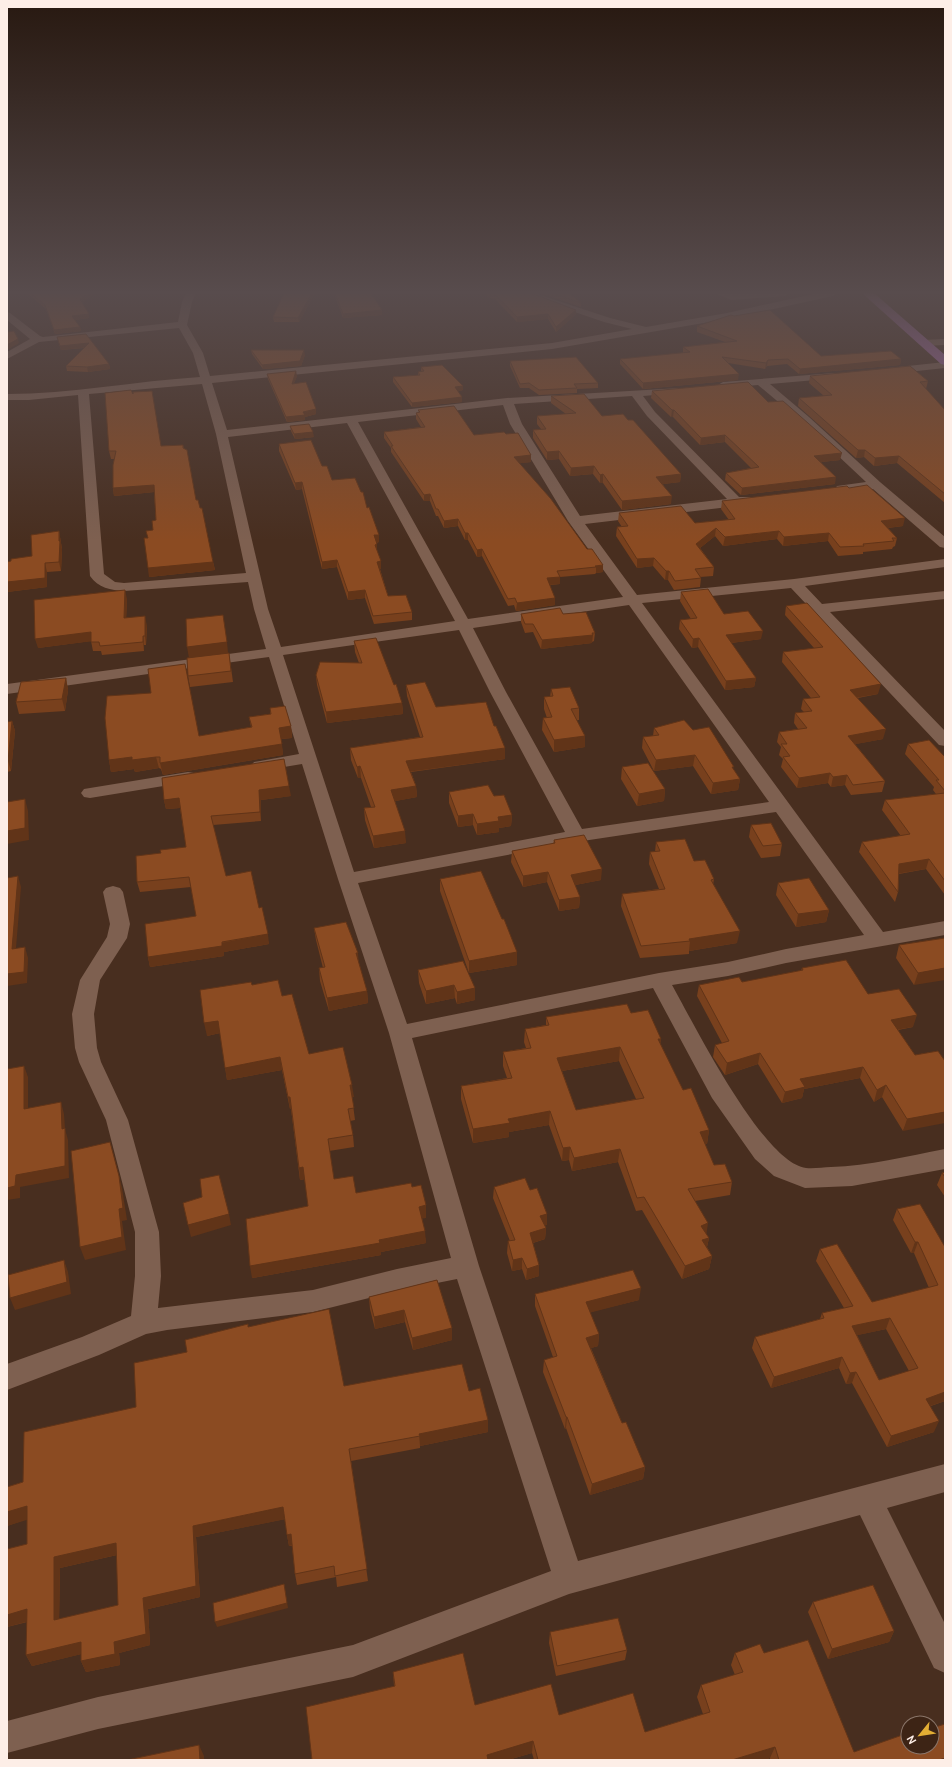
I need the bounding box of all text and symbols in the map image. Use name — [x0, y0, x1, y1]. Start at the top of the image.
north arrow — [900, 1715, 940, 1755]
text: N — [903, 1733, 919, 1747]

